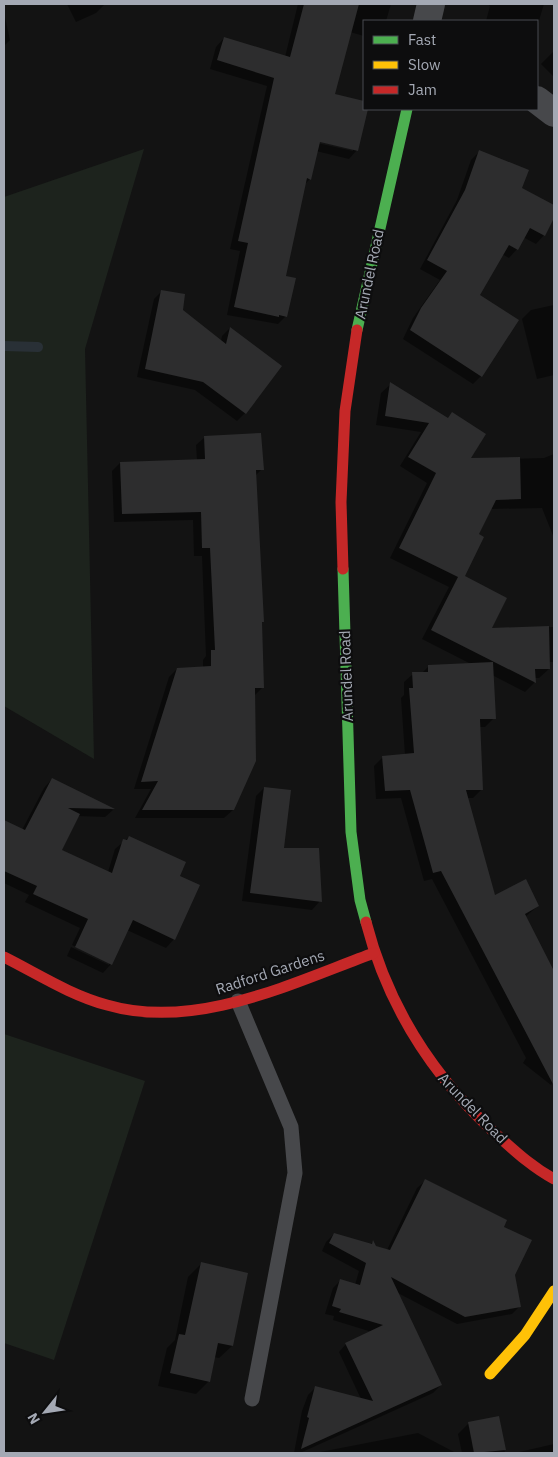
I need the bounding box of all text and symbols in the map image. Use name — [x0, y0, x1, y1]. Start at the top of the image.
legend — [363, 20, 538, 110]
text: Fast — [408, 30, 436, 49]
text: Slow — [408, 55, 441, 74]
text: Jam — [408, 80, 437, 99]
street label: Arundel Road — [350, 227, 388, 321]
street label: Arundel Road — [335, 630, 357, 722]
street label: Radford Gardens — [213, 945, 327, 999]
street label: Arundel Road — [434, 1069, 512, 1147]
north arrow — [20, 1387, 70, 1437]
text: N — [23, 1410, 44, 1427]

